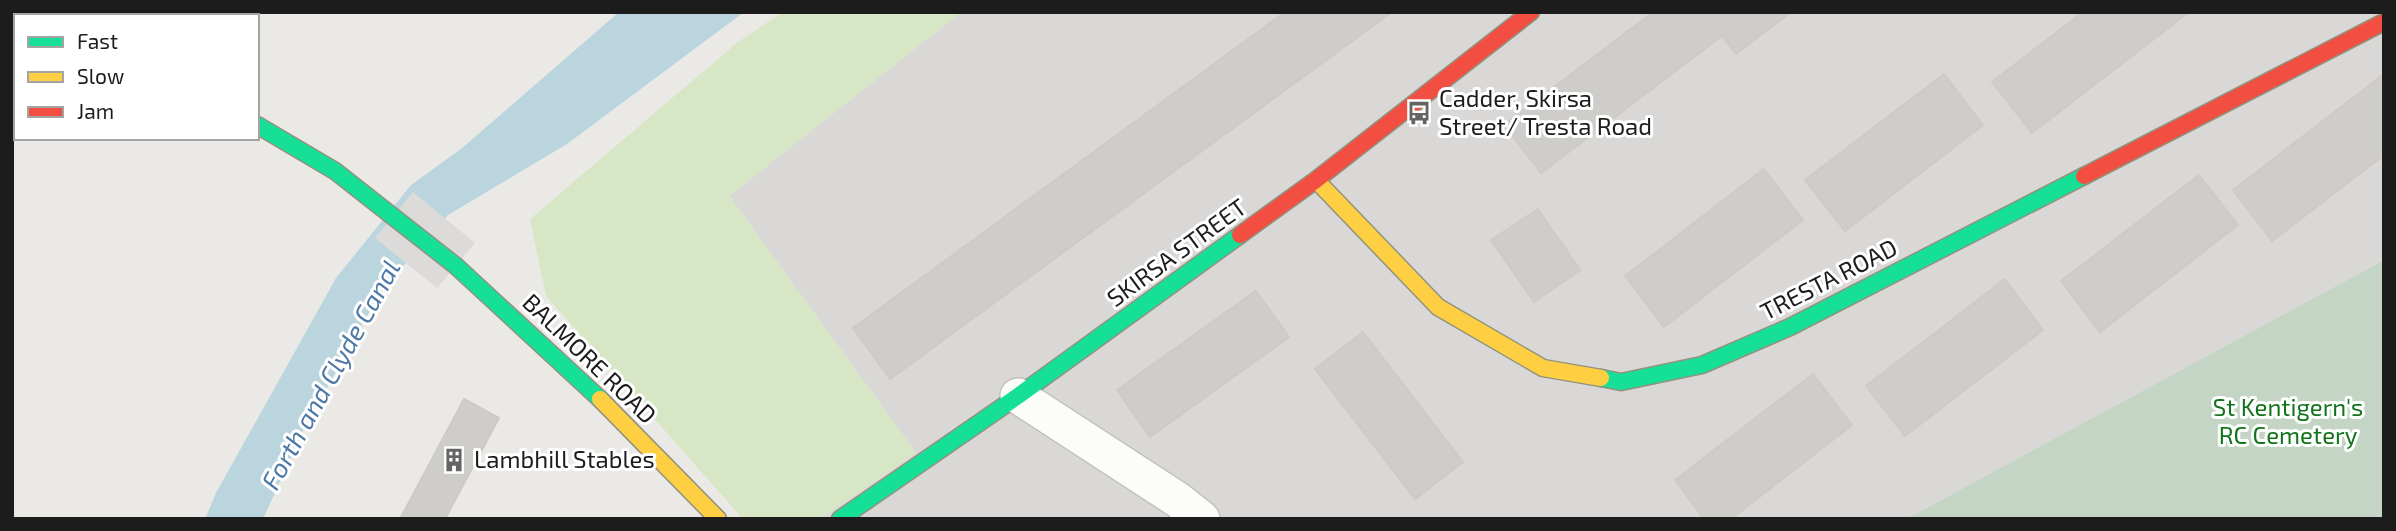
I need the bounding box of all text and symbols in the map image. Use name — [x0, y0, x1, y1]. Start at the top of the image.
legend — [14, 14, 259, 140]
text: Fast — [77, 28, 118, 53]
text: Slow — [77, 63, 124, 88]
place label: Cadder, Skirsa Street/ Tresta Road — [1439, 83, 1652, 140]
text: Jam — [77, 98, 114, 123]
bus stop icon: Cadder, Skirsa Street/ Tresta Road — [1405, 99, 1433, 127]
street label: SKIRSA STREET — [1101, 192, 1251, 312]
street label: TRESTA ROAD — [1755, 232, 1902, 326]
water label: Forth and Clyde Canal — [254, 254, 407, 495]
street label: BALMORE ROAD — [517, 287, 663, 429]
park label: St Kentigern's RC Cemetery — [2213, 392, 2363, 449]
place label: Lambhill Stables — [474, 444, 655, 473]
building icon: Lambhill Stables — [440, 446, 468, 474]

